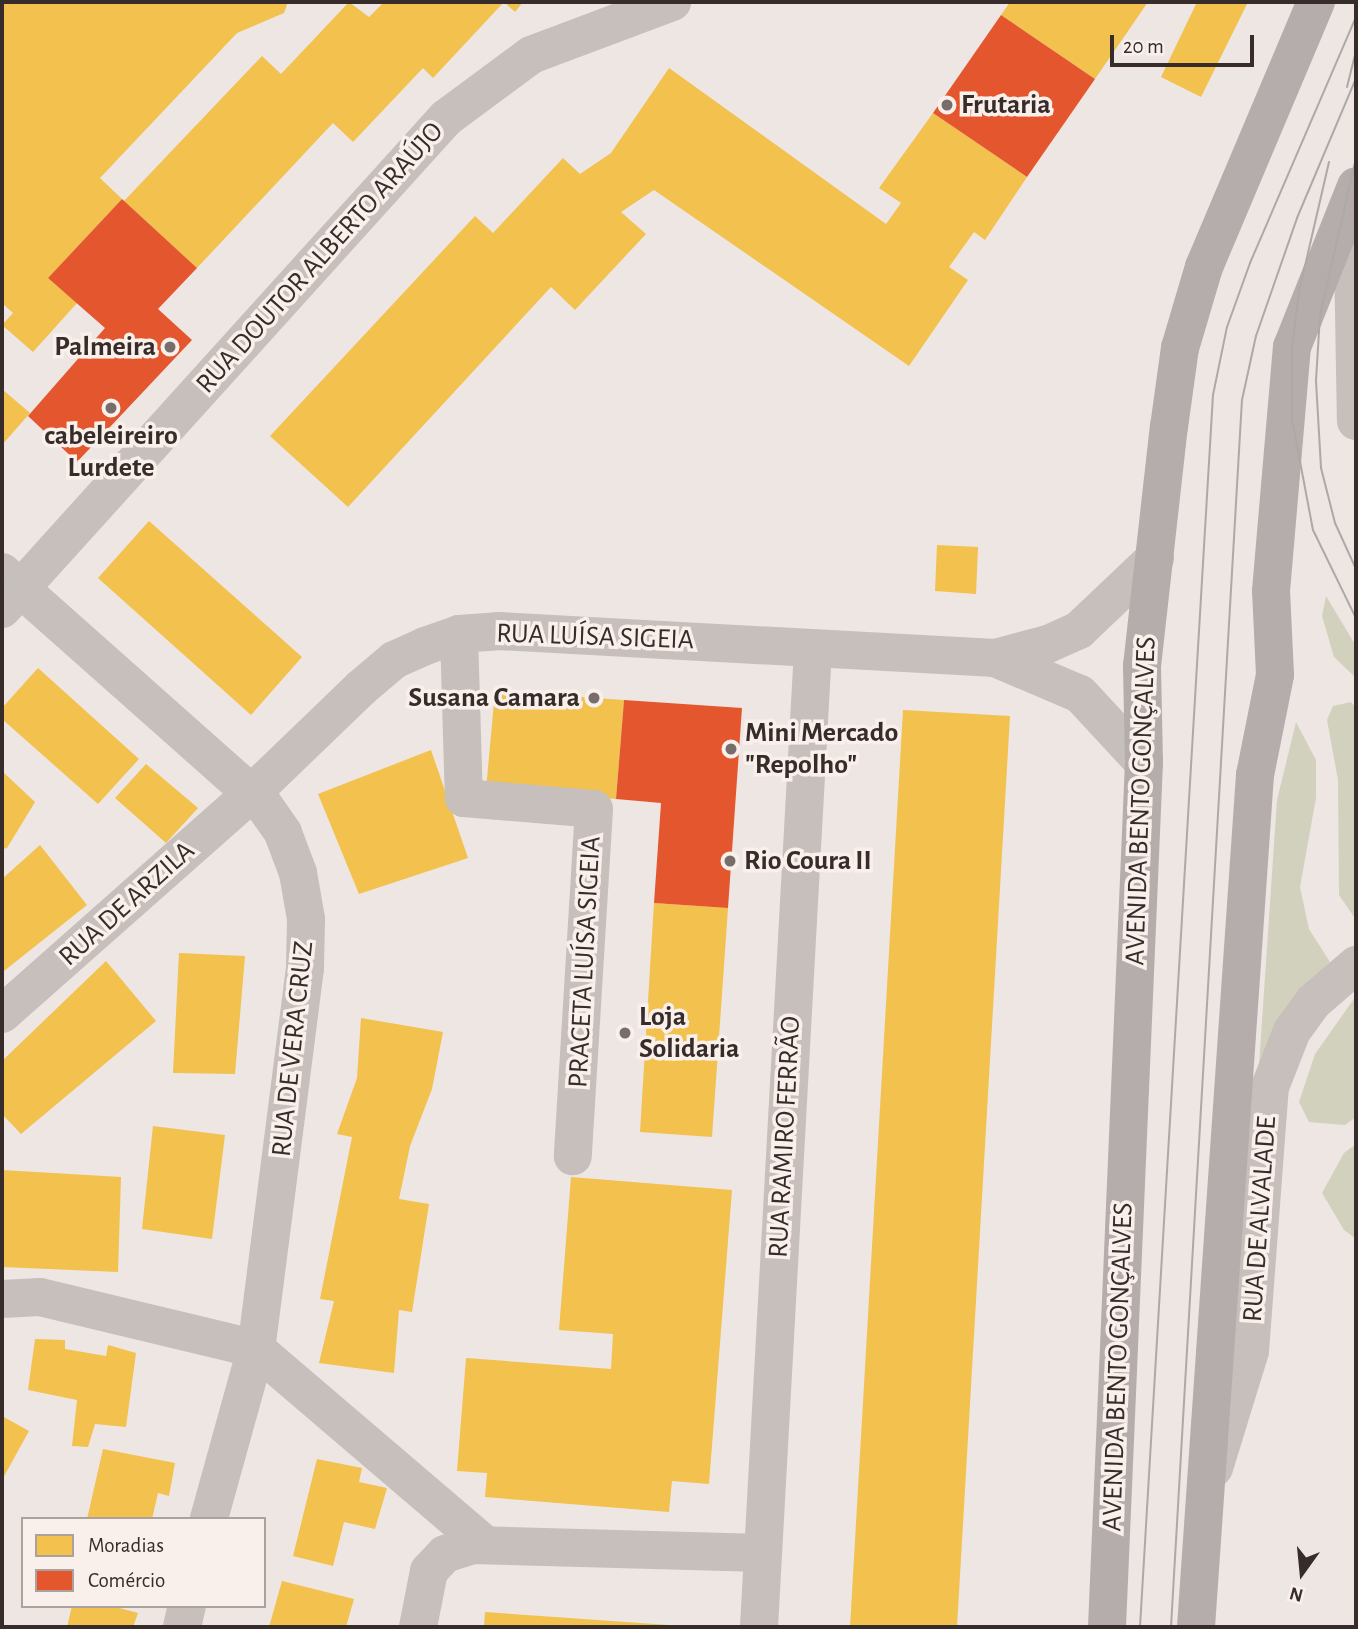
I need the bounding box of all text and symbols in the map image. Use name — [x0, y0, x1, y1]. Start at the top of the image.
scale bar — [1113, 21, 1256, 65]
text: 20 m — [1123, 36, 1164, 57]
place label: Frutaria — [961, 88, 1051, 122]
marker: Frutaria — [939, 97, 955, 113]
street label: RUA DOUTOR ALBERTO ARAÚJO — [189, 115, 451, 401]
place label: Palmeira — [54, 330, 156, 364]
marker: Palmeira — [162, 339, 178, 355]
marker: cabeleireiro Lurdete — [103, 400, 119, 416]
place label: cabeleireiro Lurdete — [44, 419, 178, 485]
street label: RUA LUÍSA SIGEIA — [496, 617, 694, 657]
street label: AVENIDA BENTO GONÇALVES — [1118, 636, 1164, 966]
place label: Susana Camara — [408, 681, 580, 715]
marker: Susana Camara — [586, 690, 602, 706]
place label: Mini Mercado "Repolho" — [745, 716, 898, 782]
marker: Mini Mercado "Repolho" — [723, 741, 739, 757]
street label: RUA DE ARZILA — [52, 834, 202, 974]
street label: PRACETA LUÍSA SIGEIA — [562, 835, 608, 1089]
place label: Rio Coura II — [744, 844, 872, 878]
marker: Rio Coura II — [722, 853, 738, 869]
street label: RUA DE VERA CRUZ — [265, 940, 321, 1158]
place label: Loja Solidaria — [639, 1000, 740, 1066]
street label: RUA RAMIRO FERRÃO — [762, 1015, 808, 1259]
marker: Loja Solidaria — [617, 1025, 633, 1041]
street label: RUA DE ALVALADE — [1236, 1115, 1284, 1323]
street label: AVENIDA BENTO GONÇALVES — [1095, 1202, 1141, 1532]
legend — [21, 1517, 266, 1608]
text: Moradias — [88, 1535, 164, 1556]
north arrow — [1267, 1538, 1337, 1608]
text: Comércio — [88, 1570, 165, 1591]
text: N — [1288, 1583, 1305, 1605]

